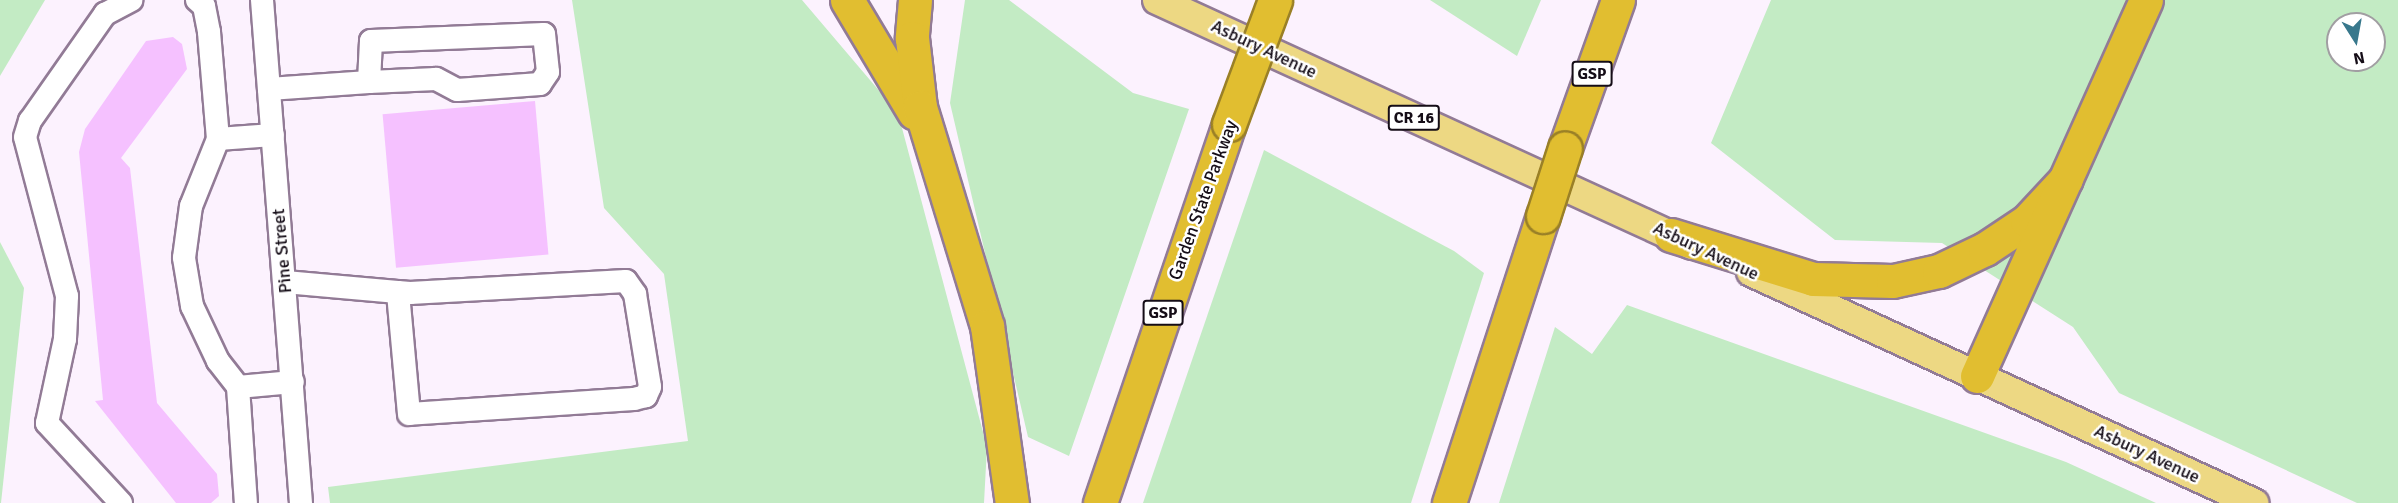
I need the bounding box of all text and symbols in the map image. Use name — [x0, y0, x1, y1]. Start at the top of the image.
north arrow — [2326, 12, 2386, 72]
street label: Asbury Avenue — [1208, 15, 1320, 83]
text: N — [2352, 47, 2366, 69]
road number: GSP — [1571, 61, 1613, 87]
road number: CR 16 — [1387, 105, 1441, 131]
street label: Garden State Parkway — [1164, 117, 1242, 283]
street label: Pine Street — [268, 208, 296, 294]
street label: Asbury Avenue — [1650, 217, 1762, 285]
road number: GSP — [1142, 300, 1184, 326]
street label: Asbury Avenue — [2091, 420, 2203, 488]

